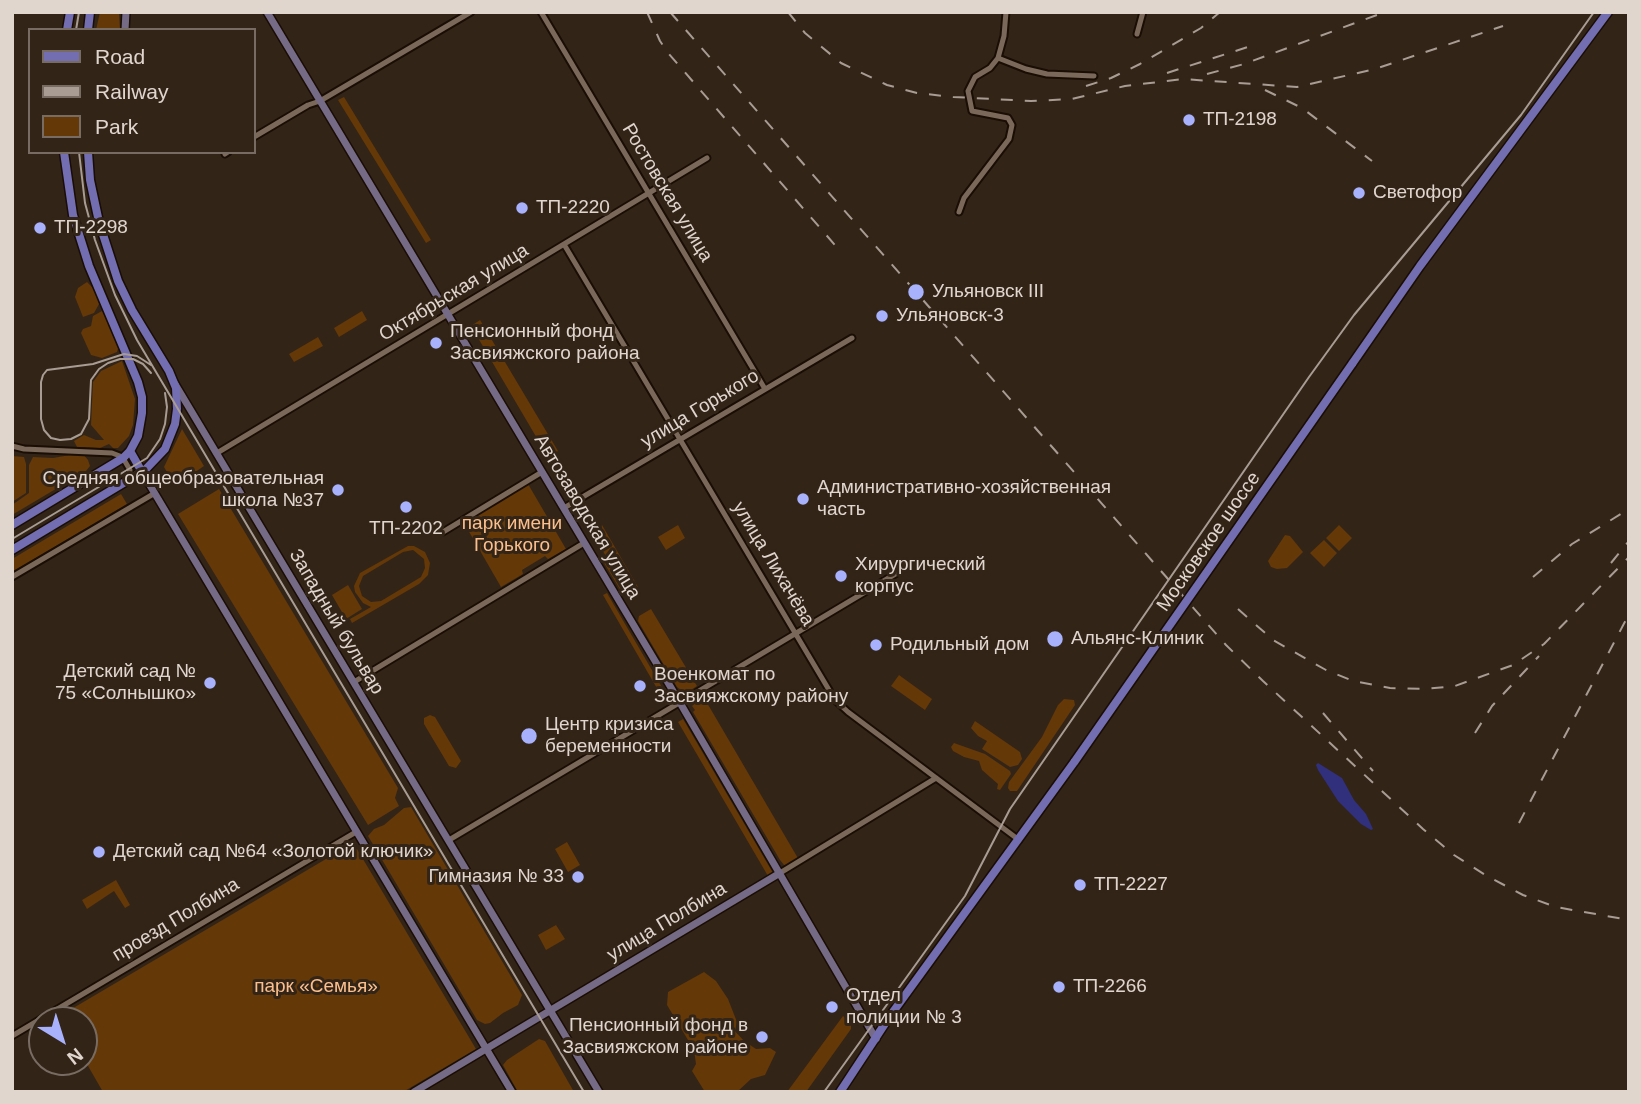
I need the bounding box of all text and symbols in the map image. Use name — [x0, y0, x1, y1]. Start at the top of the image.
legend — [28, 28, 256, 154]
text: Road — [95, 45, 145, 68]
text: Railway — [95, 80, 169, 103]
place label: ТП-2198 — [1203, 109, 1277, 131]
marker: ТП-2198 — [1181, 112, 1197, 128]
text: Park — [95, 115, 138, 138]
street label: Ростовская улица — [617, 120, 717, 266]
place label: Светофор — [1373, 182, 1462, 204]
marker: Светофор — [1351, 185, 1367, 201]
place label: ТП-2220 — [536, 197, 610, 219]
marker: ТП-2220 — [514, 200, 530, 216]
place label: ТП-2298 — [54, 217, 128, 239]
marker: ТП-2298 — [32, 220, 48, 236]
street label: Октябрьская улица — [375, 239, 533, 347]
place label: Ульяновск III — [932, 281, 1044, 303]
marker: Ульяновск III — [906, 282, 926, 302]
place label: Ульяновск-3 — [896, 305, 1004, 327]
marker: Ульяновск-3 — [874, 308, 890, 324]
place label: Пенсионный фонд Засвияжского района — [450, 321, 640, 365]
marker: Пенсионный фонд Засвияжского района — [428, 335, 444, 351]
street label: улица Горького — [637, 365, 763, 453]
street label: Автозаводская улица — [529, 430, 645, 604]
place label: Средняя общеобразовательная школа №37 — [42, 468, 324, 512]
street label: Московское шоссе — [1152, 468, 1266, 616]
place label: Административно-хозяйственная часть — [817, 477, 1111, 521]
marker: Средняя общеобразовательная школа №37 — [330, 482, 346, 498]
marker: Административно-хозяйственная часть — [795, 491, 811, 507]
street label: улица Лихачёва — [727, 498, 819, 630]
marker: ТП-2202 — [398, 499, 414, 515]
park label: парк имени Горького — [462, 513, 562, 557]
place label: ТП-2202 — [369, 518, 443, 540]
street label: Западный бульвар — [284, 545, 388, 699]
place label: Хирургический корпус — [855, 554, 986, 598]
marker: Хирургический корпус — [833, 568, 849, 584]
place label: Альянс-Клиник — [1071, 628, 1203, 650]
marker: Альянс-Клиник — [1045, 629, 1065, 649]
place label: Родильный дом — [890, 634, 1029, 656]
marker: Родильный дом — [868, 637, 884, 653]
place label: Детский сад № 75 «Солнышко» — [55, 661, 196, 705]
place label: Военкомат по Засвияжскому району — [654, 664, 848, 708]
marker: Детский сад № 75 «Солнышко» — [202, 675, 218, 691]
marker: Военкомат по Засвияжскому району — [632, 678, 648, 694]
place label: Центр кризиса беременности — [545, 714, 674, 758]
marker: Центр кризиса беременности — [519, 726, 539, 746]
place label: Детский сад №64 «Золотой ключик» — [113, 841, 433, 863]
marker: Детский сад №64 «Золотой ключик» — [91, 844, 107, 860]
place label: Гимназия № 33 — [429, 866, 564, 888]
marker: Гимназия № 33 — [570, 869, 586, 885]
street label: проезд Полбина — [109, 873, 243, 967]
place label: ТП-2227 — [1094, 874, 1168, 896]
street label: улица Полбина — [603, 877, 731, 967]
marker: ТП-2227 — [1072, 877, 1088, 893]
park label: парк «Семья» — [254, 976, 378, 998]
place label: ТП-2266 — [1073, 976, 1147, 998]
marker: ТП-2266 — [1051, 979, 1067, 995]
place label: Отдел полиции № 3 — [846, 985, 962, 1029]
marker: Отдел полиции № 3 — [824, 999, 840, 1015]
north arrow — [28, 1006, 98, 1076]
place label: Пенсионный фонд в Засвияжском районе — [562, 1015, 748, 1059]
marker: Пенсионный фонд в Засвияжском районе — [754, 1029, 770, 1045]
text: N — [63, 1044, 87, 1069]

